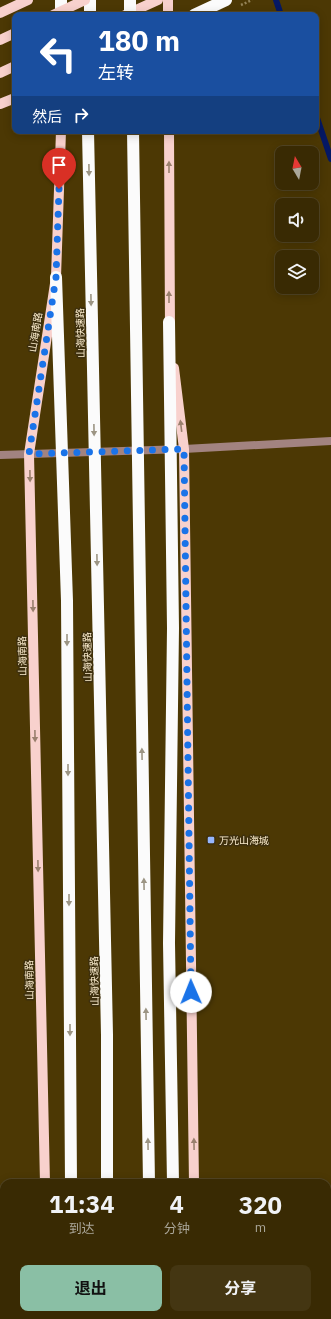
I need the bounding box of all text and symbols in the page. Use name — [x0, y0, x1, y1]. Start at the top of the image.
text: 180 m — [98, 22, 180, 59]
icon: left — [32, 28, 84, 80]
text: 左转 — [98, 61, 134, 84]
icon: right — [70, 104, 92, 126]
text: 然后 — [32, 107, 62, 126]
north arrow — [275, 146, 319, 190]
map controls — [275, 146, 319, 294]
pin — [42, 148, 76, 189]
icon: arrive — [48, 154, 70, 176]
one-way arrow — [166, 160, 172, 173]
one-way arrow — [85, 164, 92, 176]
button: sound — [275, 198, 319, 242]
button: layers — [275, 250, 319, 294]
one-way arrow — [166, 290, 172, 303]
one-way arrow — [88, 294, 94, 307]
street label: 山海快速路 — [74, 308, 87, 358]
street label: 山海南路 — [26, 311, 45, 353]
one-way arrow — [178, 420, 184, 432]
one-way arrow — [91, 424, 97, 437]
one-way arrow — [26, 470, 33, 482]
one-way arrow — [94, 554, 100, 567]
one-way arrow — [29, 600, 36, 612]
street label: 山海快速路 — [81, 632, 94, 682]
one-way arrow — [64, 634, 70, 647]
street label: 山海南路 — [16, 636, 29, 676]
one-way arrow — [32, 730, 39, 742]
one-way arrow — [139, 747, 145, 760]
one-way arrow — [65, 764, 71, 777]
place label: 万光山海城 — [219, 834, 269, 847]
marker: 万光山海城 — [206, 835, 216, 845]
one-way arrow — [35, 860, 41, 873]
one-way arrow — [141, 877, 147, 890]
one-way arrow — [66, 894, 72, 907]
street label: 山海快速路 — [88, 956, 101, 1006]
street label: 山海南路 — [23, 960, 36, 1000]
position arrow — [170, 971, 212, 1013]
one-way arrow — [143, 1007, 149, 1020]
one-way arrow — [67, 1024, 73, 1037]
one-way arrow — [145, 1137, 151, 1150]
one-way arrow — [190, 1138, 197, 1150]
text: 11:34 — [49, 1188, 115, 1220]
text: 4 — [169, 1188, 184, 1220]
text: 320 — [239, 1189, 282, 1221]
text: m — [255, 1219, 266, 1236]
text: 到达 — [69, 1220, 95, 1237]
text: 分钟 — [164, 1220, 190, 1237]
button: 退出 — [20, 1265, 162, 1311]
button: 分享 — [170, 1265, 311, 1311]

